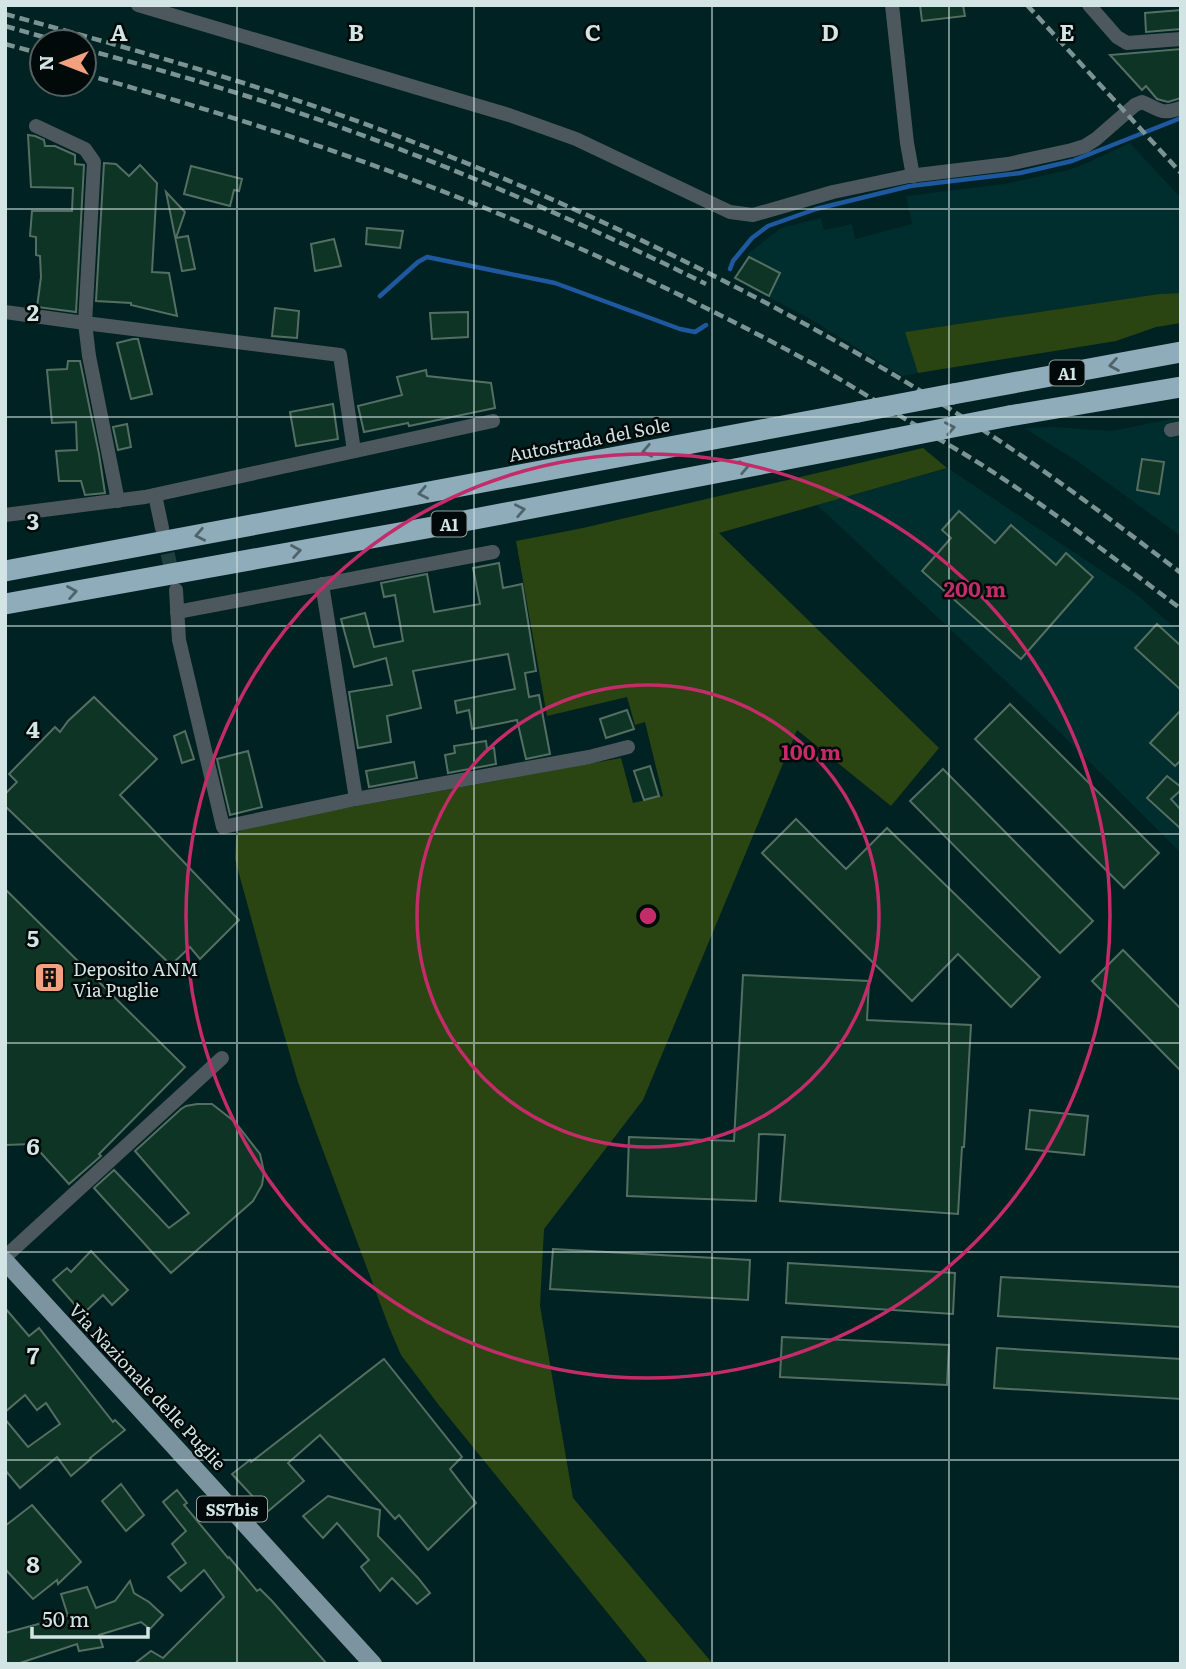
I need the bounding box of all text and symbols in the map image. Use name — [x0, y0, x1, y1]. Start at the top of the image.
text: A — [110, 14, 128, 48]
text: B — [348, 14, 364, 48]
text: C — [585, 14, 601, 48]
text: D — [821, 14, 839, 48]
text: E — [1059, 14, 1075, 48]
north arrow — [28, 28, 98, 98]
text: N — [31, 55, 59, 71]
text: 2 — [27, 294, 39, 328]
one-way arrow — [1108, 356, 1120, 371]
road number: A1 — [1050, 360, 1084, 386]
street label: Autostrada del Sole — [506, 410, 672, 468]
one-way arrow — [944, 421, 956, 436]
one-way arrow — [641, 443, 653, 458]
one-way arrow — [737, 461, 749, 476]
one-way arrow — [417, 485, 429, 500]
text: 3 — [27, 503, 39, 537]
one-way arrow — [514, 504, 526, 519]
road number: A1 — [432, 512, 466, 537]
one-way arrow — [194, 527, 206, 542]
one-way arrow — [290, 545, 302, 560]
text: 200 m — [944, 572, 1006, 603]
one-way arrow — [66, 585, 78, 600]
text: 4 — [26, 711, 40, 745]
text: 100 m — [781, 735, 841, 766]
centre of rings — [636, 904, 660, 928]
text: 5 — [27, 920, 39, 954]
place label: Deposito ANM Via Puglie — [73, 955, 198, 1003]
building icon: Deposito ANM Via Puglie — [33, 961, 67, 995]
text: 6 — [26, 1128, 40, 1162]
street label: Via Nazionale delle Puglie — [63, 1296, 233, 1476]
text: 7 — [27, 1337, 40, 1371]
road number: SS7bis — [197, 1497, 267, 1522]
text: 8 — [26, 1546, 40, 1580]
scale bar — [32, 1596, 147, 1640]
text: 50 m — [42, 1602, 89, 1633]

